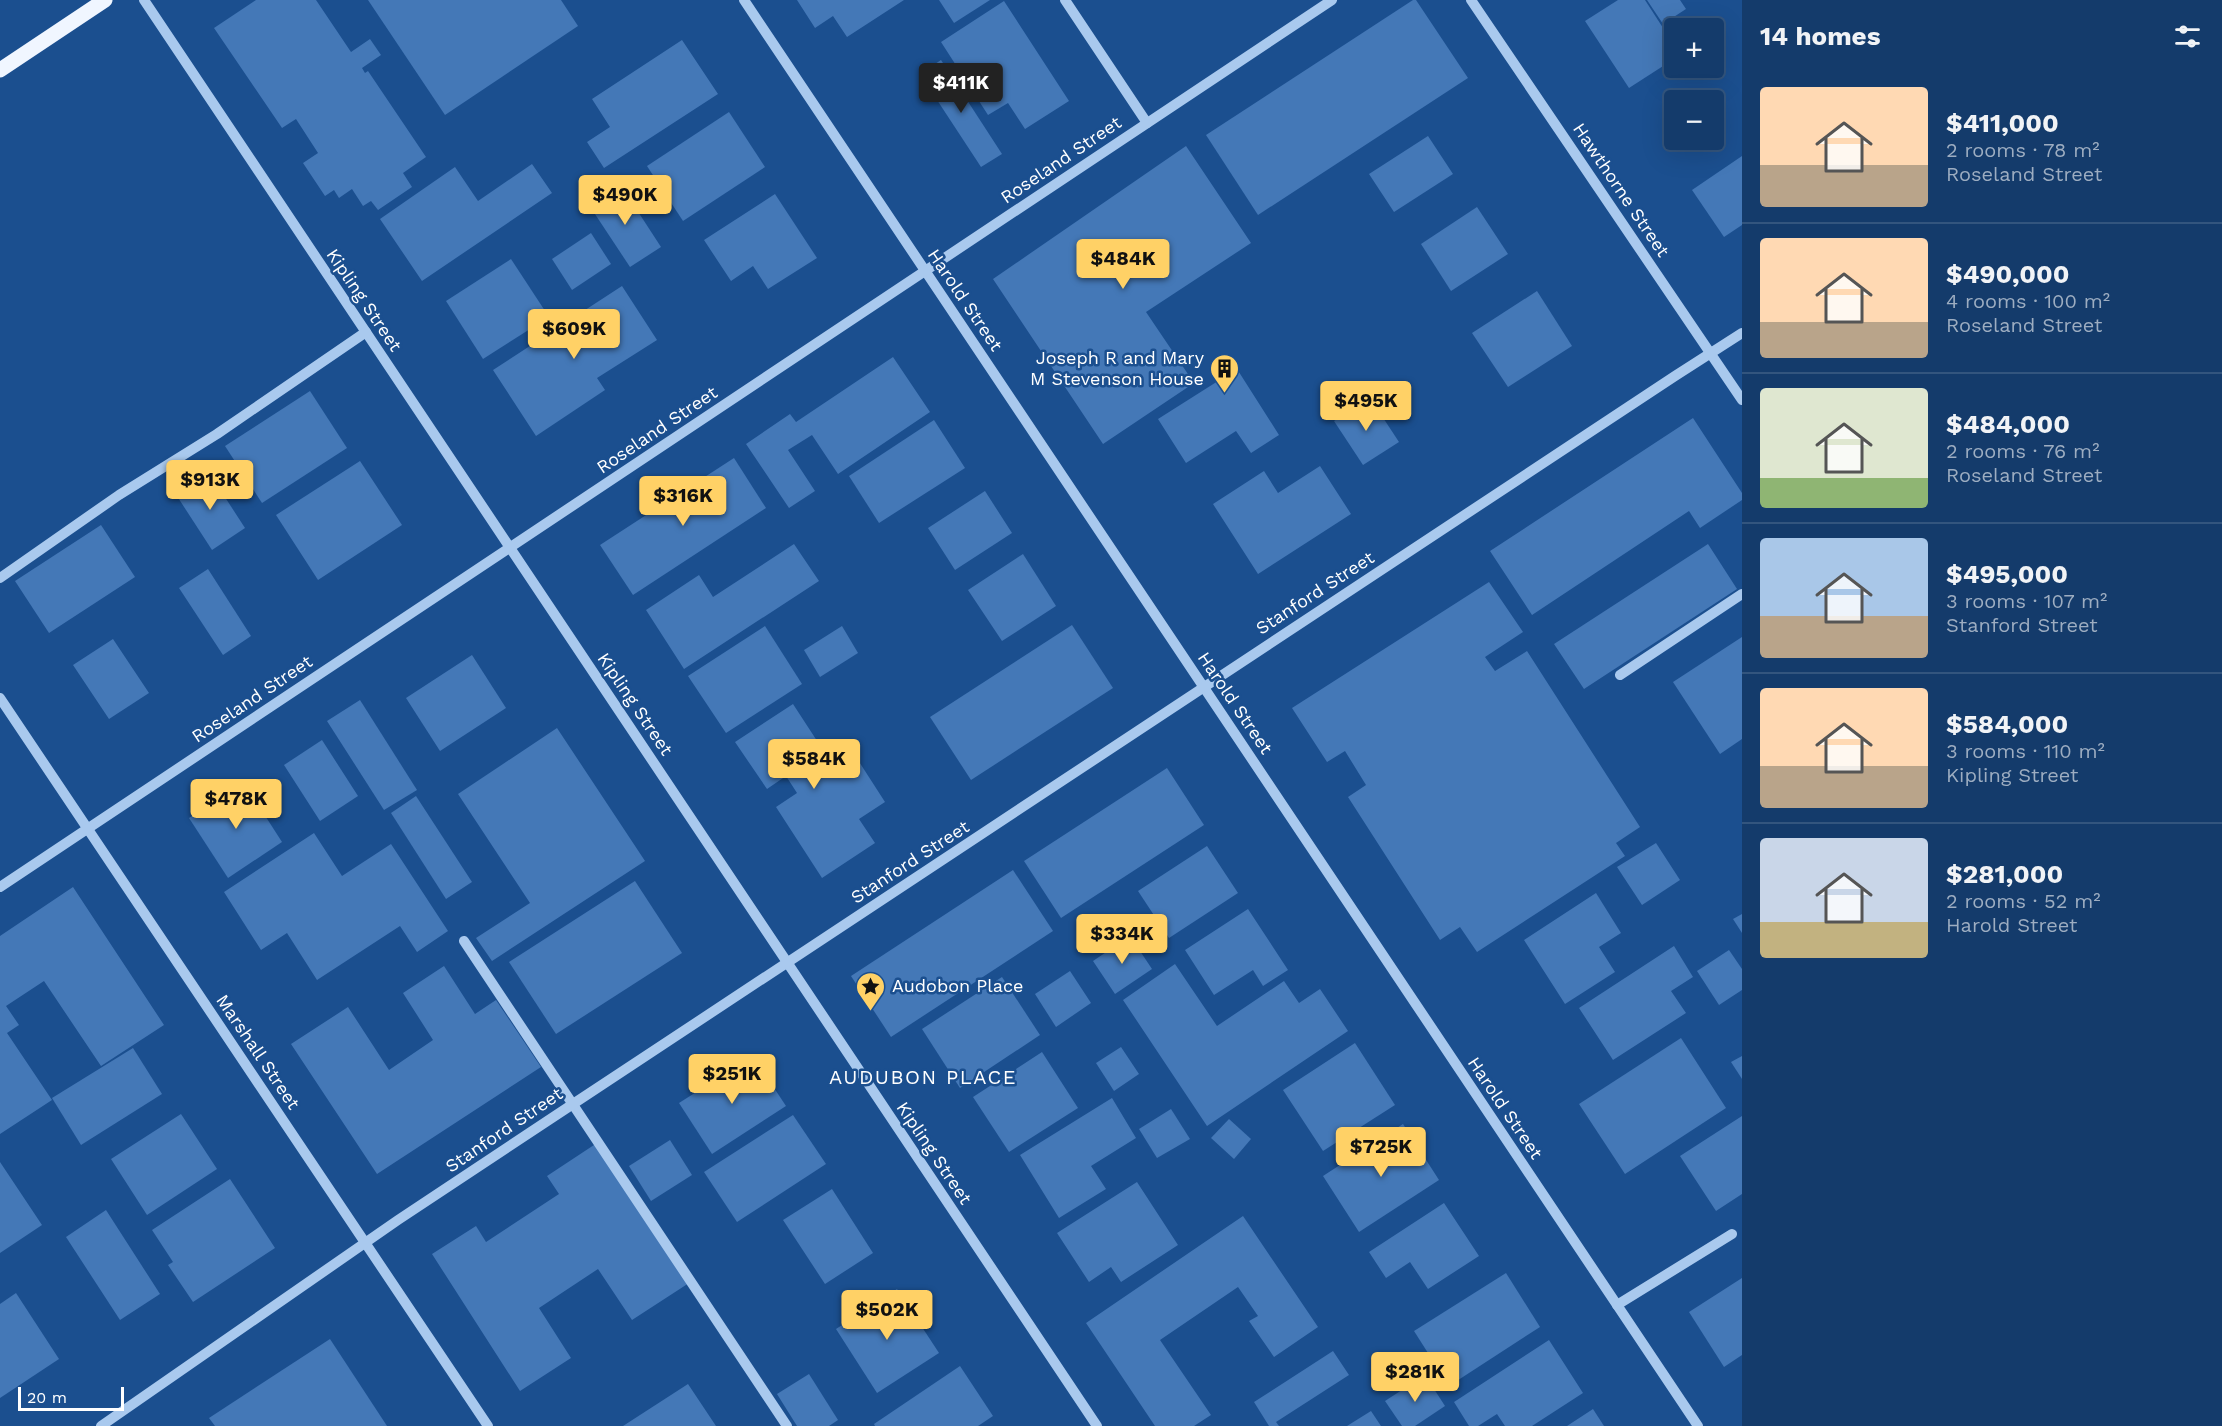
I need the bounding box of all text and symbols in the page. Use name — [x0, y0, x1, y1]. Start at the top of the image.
map controls — [1664, 18, 1724, 150]
button: + — [1664, 18, 1724, 78]
icon: filters — [2171, 20, 2204, 53]
text: 14 homes — [1760, 21, 1881, 51]
pin: $411K — [919, 63, 1003, 114]
text: $411K — [933, 70, 989, 94]
button: − — [1664, 90, 1724, 150]
text: $411,000 — [1946, 108, 2059, 138]
street label: Roseland Street — [996, 111, 1125, 208]
icon: home — [1808, 111, 1880, 183]
street label: Hawthorne Street — [1569, 119, 1674, 261]
text: 2 rooms · 78 m² — [1946, 138, 2100, 162]
text: Roseland Street — [1946, 162, 2102, 186]
pin: $490K — [583, 175, 667, 226]
text: $490K — [593, 182, 657, 206]
pin: $484K — [1081, 239, 1165, 290]
street label: Kipling Street — [322, 244, 407, 355]
street label: Harold Street — [924, 245, 1007, 355]
text: $484K — [1090, 246, 1156, 270]
text: $490,000 — [1946, 259, 2070, 289]
icon: home — [1808, 262, 1880, 334]
text: 4 rooms · 100 m² — [1946, 289, 2110, 313]
pin: $609K — [532, 309, 616, 360]
text: Roseland Street — [1946, 313, 2102, 337]
text: $609K — [542, 316, 606, 340]
place label: Joseph R and Mary M Stevenson House — [1030, 347, 1205, 389]
building icon: Joseph R and Mary M Stevenson House — [1209, 352, 1241, 394]
street label: Roseland Street — [592, 381, 721, 478]
pin: $495K — [1324, 381, 1408, 432]
text: $495K — [1334, 388, 1398, 412]
text: $484,000 — [1946, 409, 2070, 439]
icon: home — [1808, 412, 1880, 484]
text: 2 rooms · 76 m² — [1946, 439, 2099, 463]
pin: $913K — [168, 460, 252, 511]
text: Roseland Street — [1946, 463, 2102, 487]
text: $913K — [180, 467, 240, 491]
pin: $316K — [641, 476, 725, 527]
text: $316K — [653, 483, 713, 507]
street label: Stanford Street — [1252, 546, 1378, 639]
text: $495,000 — [1946, 559, 2068, 589]
icon: home — [1808, 562, 1880, 634]
text: 3 rooms · 107 m² — [1946, 589, 2107, 613]
text: Stanford Street — [1946, 613, 2098, 637]
street label: Kipling Street — [593, 648, 678, 759]
street label: Harold Street — [1194, 648, 1277, 758]
street label: Roseland Street — [187, 650, 316, 747]
text: $584,000 — [1946, 709, 2068, 739]
icon: home — [1808, 712, 1880, 784]
pin: $584K — [772, 739, 856, 790]
text: 3 rooms · 110 m² — [1946, 739, 2105, 763]
text: $584K — [782, 746, 846, 770]
text: Kipling Street — [1946, 763, 2078, 787]
pin: $478K — [194, 779, 278, 830]
text: $478K — [205, 786, 267, 810]
street label: Stanford Street — [847, 815, 973, 908]
text: $281,000 — [1946, 859, 2063, 889]
icon: home — [1808, 862, 1880, 934]
text: 2 rooms · 52 m² — [1946, 889, 2101, 913]
text: Harold Street — [1946, 913, 2077, 937]
pin: $334K — [1080, 914, 1164, 965]
text: $334K — [1090, 921, 1154, 945]
place icon: Audobon Place — [855, 970, 887, 1012]
place label: Audobon Place — [892, 975, 1023, 996]
street label: Marshall Street — [212, 990, 305, 1113]
street label: Harold Street — [1464, 1053, 1547, 1163]
pin: $251K — [690, 1054, 774, 1105]
text: $251K — [703, 1061, 761, 1085]
district label: AUDUBON PLACE — [829, 1065, 1017, 1089]
street label: Stanford Street — [441, 1082, 567, 1176]
street label: Kipling Street — [892, 1097, 977, 1208]
pin: $725K — [1339, 1127, 1423, 1178]
text: $725K — [1350, 1134, 1412, 1158]
pin: $502K — [845, 1290, 929, 1341]
text: $502K — [855, 1297, 919, 1321]
pin: $281K — [1373, 1352, 1457, 1403]
text: $281K — [1385, 1359, 1445, 1383]
scale bar — [18, 1384, 124, 1412]
text: 20 m — [27, 1388, 67, 1407]

